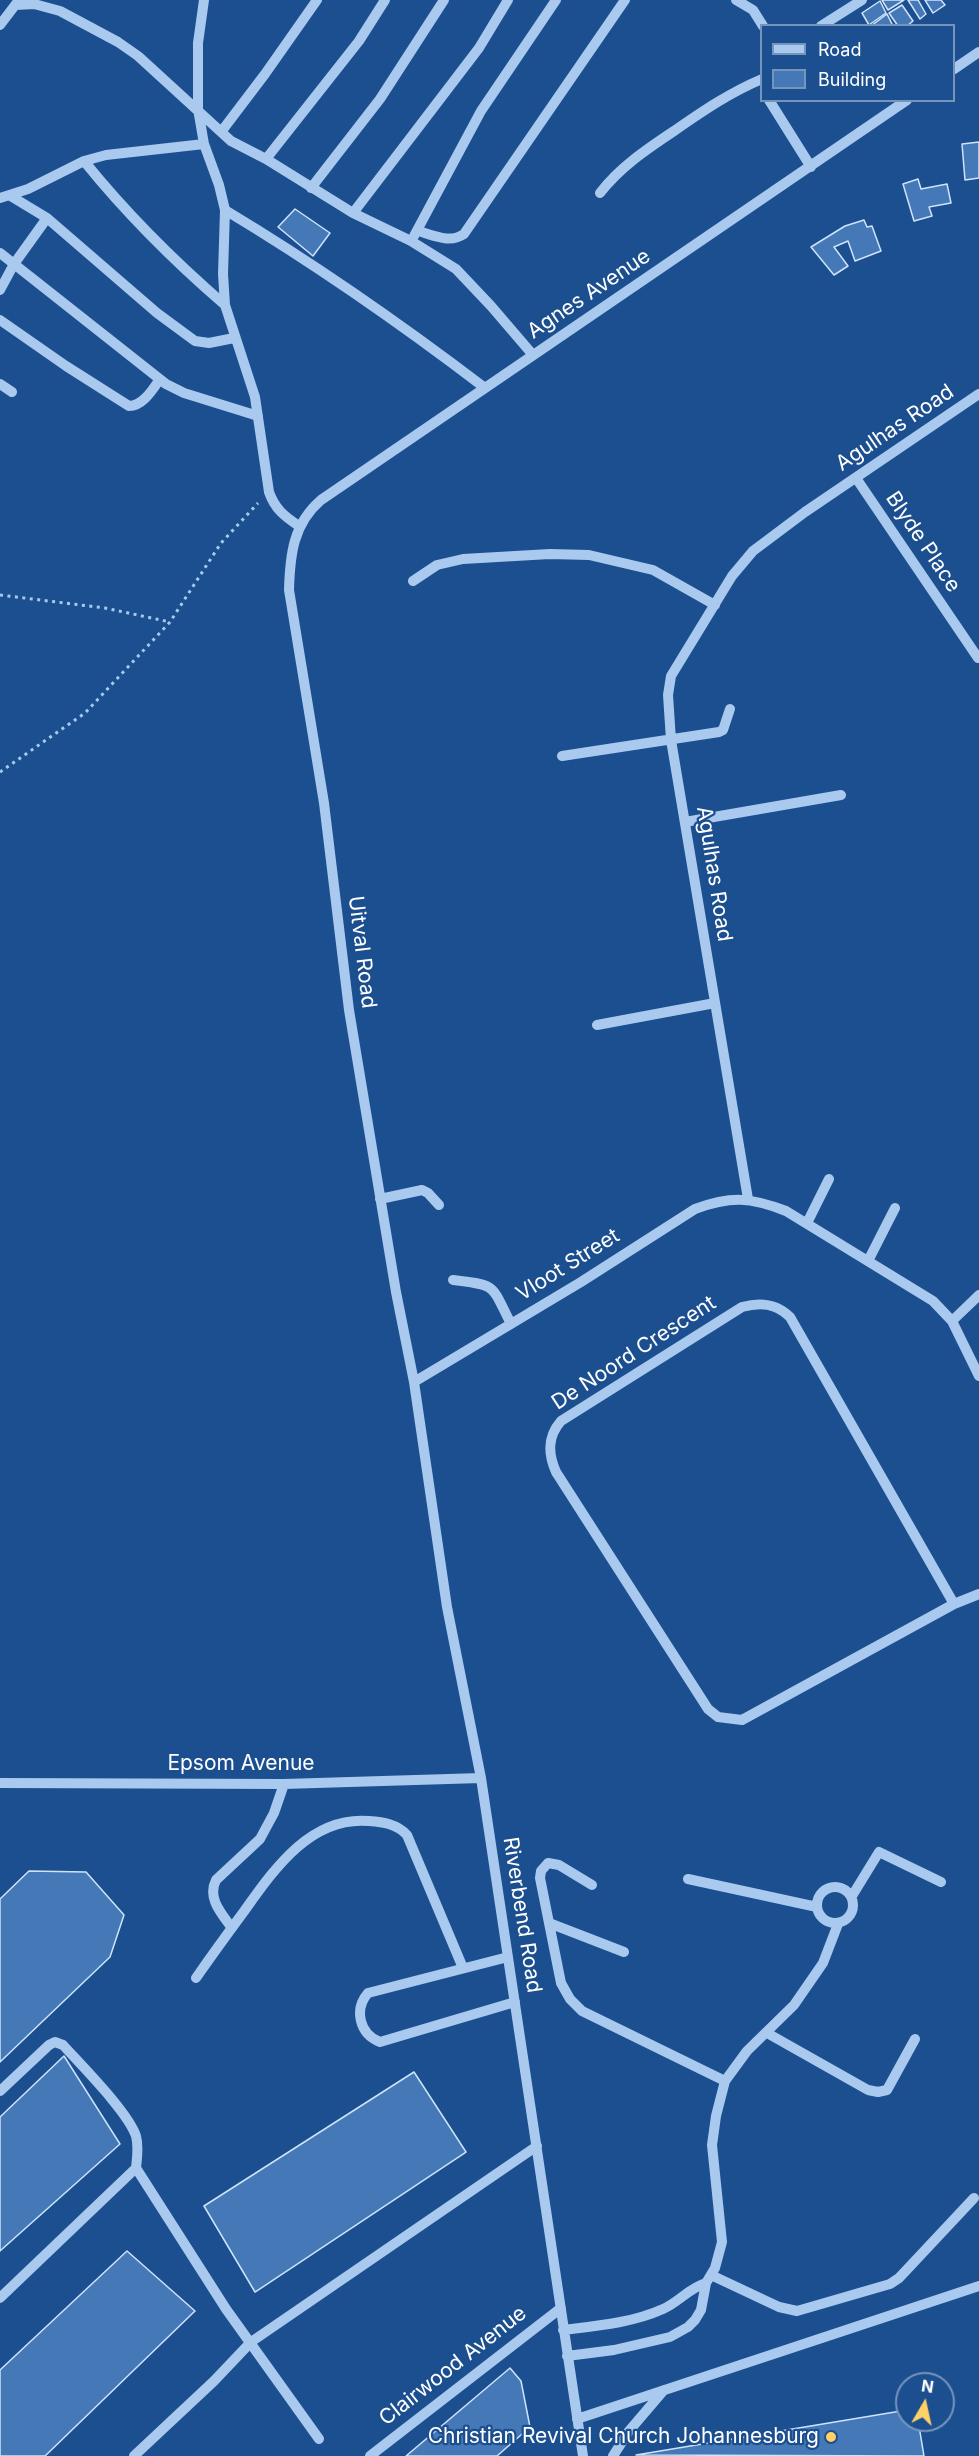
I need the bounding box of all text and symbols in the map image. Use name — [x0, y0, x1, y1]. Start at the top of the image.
legend — [760, 24, 955, 102]
text: Road — [818, 39, 861, 60]
text: Building — [818, 69, 886, 90]
street label: Agnes Avenue — [523, 244, 655, 344]
street label: Agulhas Road — [831, 379, 959, 477]
street label: Blyde Place — [880, 487, 966, 597]
street label: Agulhas Road — [691, 805, 737, 943]
street label: Uitval Road — [343, 894, 381, 1010]
street label: Vloot Street — [512, 1223, 624, 1307]
street label: De Noord Crescent — [547, 1291, 721, 1415]
street label: Epsom Avenue — [167, 1751, 315, 1777]
street label: Riverbend Road — [497, 1835, 547, 1995]
street label: Clairwood Avenue — [374, 2301, 532, 2431]
north arrow — [895, 2372, 955, 2432]
text: N — [920, 2375, 935, 2397]
place label: Christian Revival Church Johannesburg — [428, 2424, 819, 2450]
marker: Christian Revival Church Johannesburg — [824, 2430, 838, 2444]

